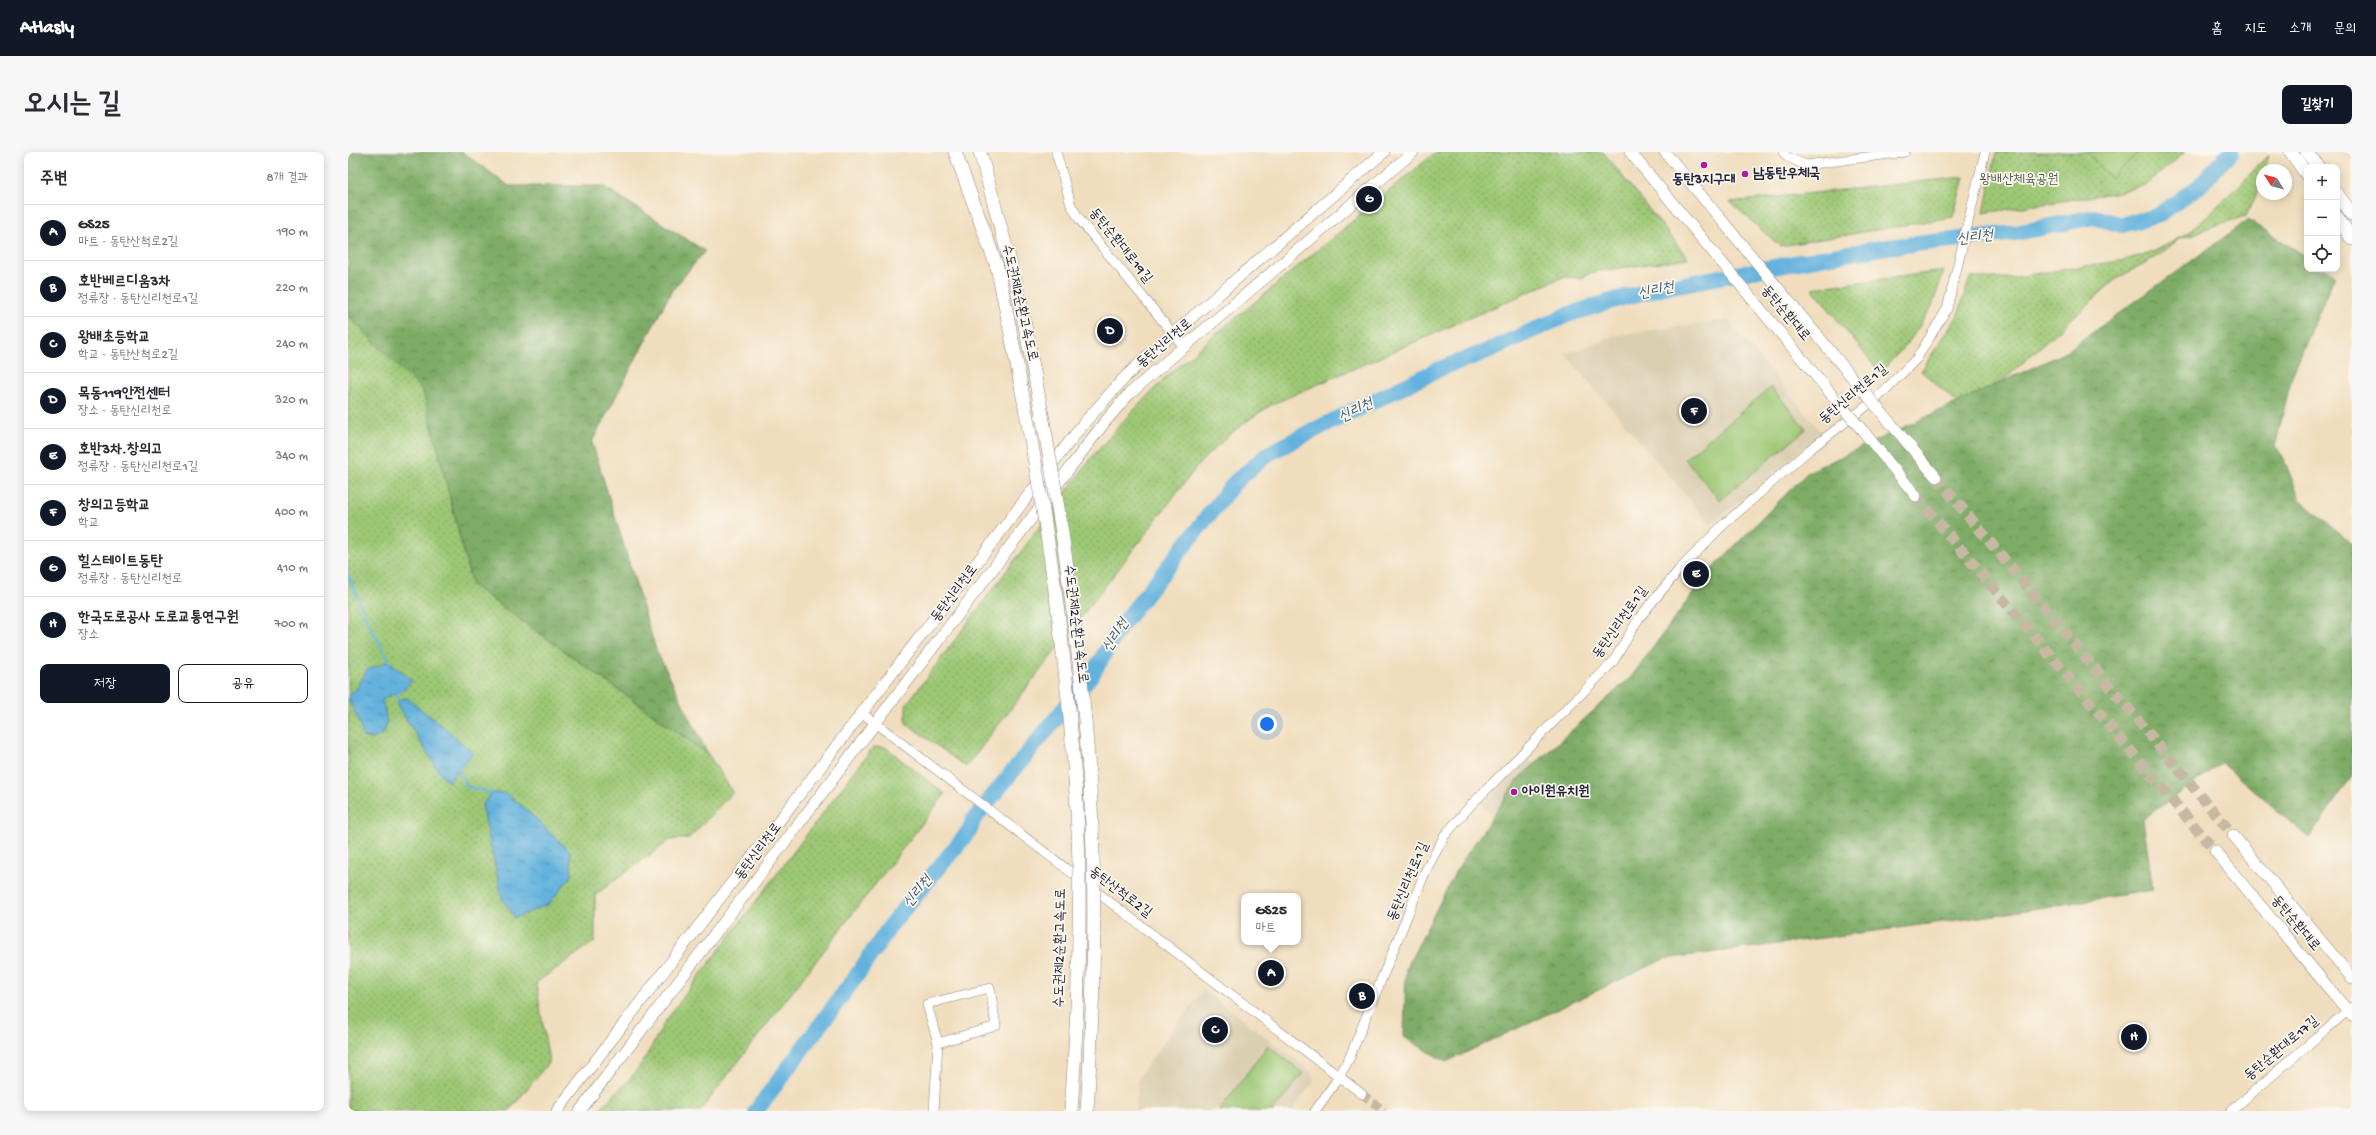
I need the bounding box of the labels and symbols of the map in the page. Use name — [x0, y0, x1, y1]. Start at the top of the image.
marker: 동탄3지구대 — [1699, 160, 1709, 170]
north arrow — [2256, 164, 2292, 200]
place label: 남동탄우체국 — [1753, 166, 1821, 183]
marker: 남동탄우체국 — [1740, 169, 1750, 179]
place label: 동탄3지구대 — [1672, 172, 1736, 189]
park label: 왕배산체육공원 — [1980, 172, 2058, 189]
pin: G — [1356, 184, 1382, 214]
street label: 동탄순환대로19길 — [1085, 205, 1156, 287]
water label: 신리천 — [1956, 227, 1996, 249]
street label: 수도권제2순환고속도로 — [997, 243, 1041, 363]
water label: 신리천 — [1637, 278, 1677, 303]
street label: 동탄순환대로 — [1757, 283, 1813, 345]
pin: D — [1097, 316, 1123, 346]
street label: 동탄신리천로 — [1134, 316, 1196, 372]
street label: 동탄신리천로1길 — [1816, 361, 1892, 429]
water label: 신리천 — [1336, 394, 1378, 427]
pin: F — [1681, 396, 1707, 426]
pin: E — [1683, 559, 1709, 589]
street label: 동탄신리천로 — [928, 562, 982, 626]
street label: 수도권제2순환고속도로 — [1059, 564, 1091, 684]
street label: 동탄신리천로1길 — [1590, 583, 1653, 662]
water label: 신리천 — [1099, 614, 1134, 656]
your location — [1257, 714, 1277, 734]
place label: 아이원유치원 — [1522, 784, 1590, 801]
marker: 아이원유치원 — [1509, 787, 1519, 797]
street label: 동탄신리천로 — [732, 820, 786, 884]
street label: 동탄신리천로1길 — [1385, 839, 1434, 924]
street label: 동탄산척로2길 — [1085, 864, 1155, 923]
water label: 신리천 — [899, 871, 938, 912]
street label: 수도권제2순환고속도로 — [1051, 888, 1071, 1008]
street label: 동탄순환대로 — [2267, 893, 2323, 955]
pin: A — [1258, 958, 1284, 988]
pin: B — [1349, 981, 1375, 1011]
street label: 동탄순환대로17길 — [2241, 1013, 2323, 1085]
pin: C — [1202, 1015, 1228, 1045]
pin: H — [2121, 1022, 2147, 1052]

